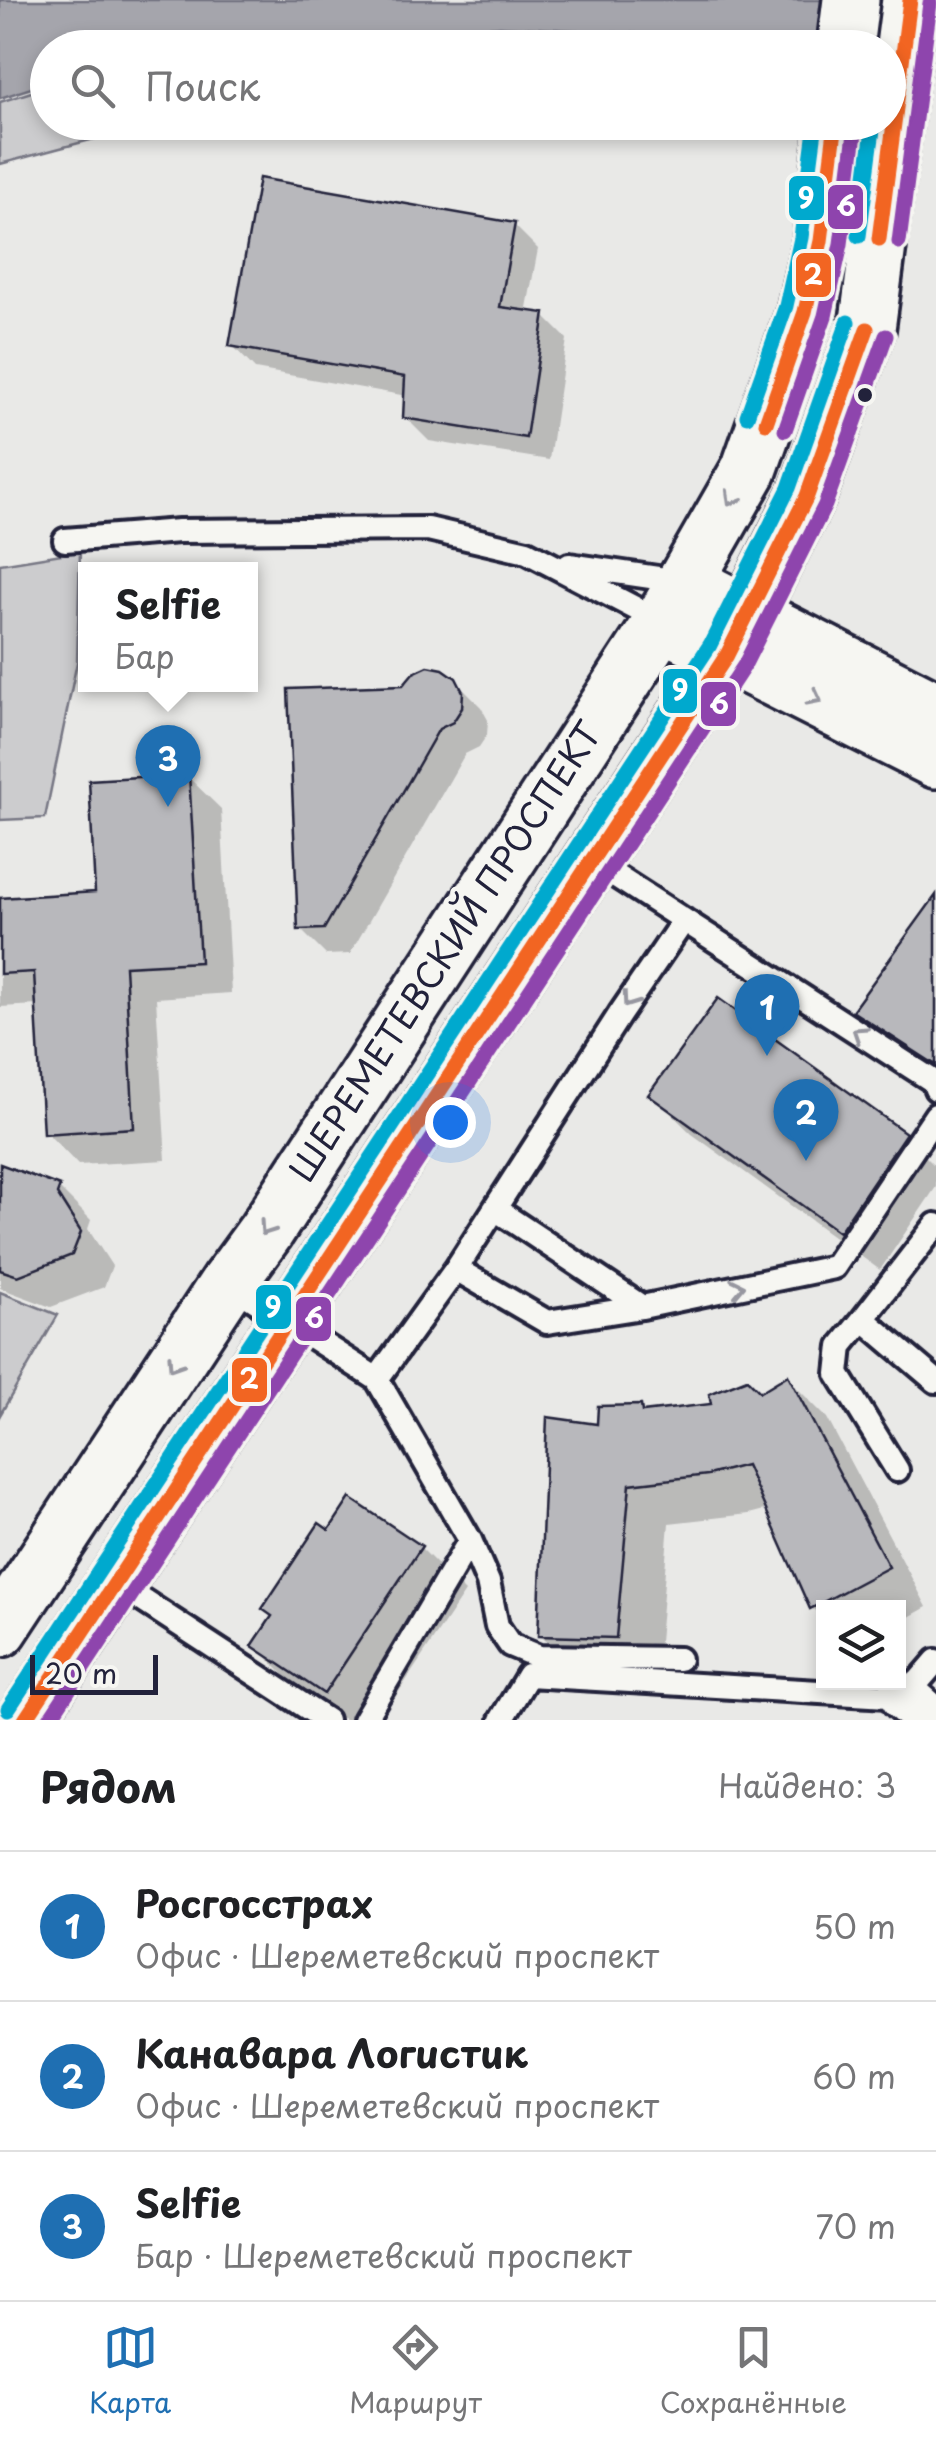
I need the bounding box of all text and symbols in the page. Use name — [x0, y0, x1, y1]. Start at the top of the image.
search box — [30, 30, 906, 140]
text: Поиск — [145, 57, 260, 114]
icon: search — [65, 58, 120, 113]
line badge: 9 — [787, 174, 826, 222]
text: 9 — [798, 175, 814, 218]
line badge: 6 — [826, 183, 865, 231]
text: 6 — [836, 183, 856, 226]
line badge: 2 — [794, 251, 833, 299]
text: 2 — [803, 252, 823, 295]
unlabelled marker — [855, 385, 875, 405]
one-way arrow — [725, 488, 744, 506]
popup — [78, 562, 258, 692]
text: Selfie — [115, 575, 221, 632]
text: Бар — [115, 632, 175, 680]
line badge: 9 — [661, 667, 699, 715]
text: 9 — [672, 667, 688, 710]
line badge: 6 — [699, 680, 738, 728]
text: 6 — [709, 681, 729, 724]
one-way arrow — [805, 685, 823, 705]
street label: ШЕРЕМЕТЕВСКИЙ ПРОСПЕКТ — [275, 710, 613, 1191]
pin: 3 — [136, 724, 200, 807]
pin: 1 — [734, 974, 800, 1056]
one-way arrow — [623, 989, 641, 1008]
one-way arrow — [852, 1026, 870, 1045]
pin: 2 — [774, 1078, 838, 1161]
your location — [425, 1097, 476, 1148]
one-way arrow — [260, 1219, 279, 1237]
one-way arrow — [729, 1278, 746, 1299]
line badge: 9 — [254, 1283, 293, 1331]
text: 9 — [265, 1284, 281, 1327]
line badge: 6 — [294, 1295, 333, 1343]
text: 6 — [304, 1295, 324, 1338]
one-way arrow — [168, 1353, 186, 1372]
line badge: 2 — [230, 1356, 269, 1404]
text: 2 — [239, 1356, 259, 1399]
map controls — [816, 1600, 906, 1690]
button: layers — [816, 1600, 906, 1690]
scale bar — [30, 1650, 158, 1694]
text: 20 m — [45, 1651, 117, 1694]
text: Рядом — [40, 1754, 177, 1817]
text: Найдено: 3 — [718, 1761, 896, 1809]
text: Росгосстрах — [135, 1874, 373, 1931]
text: 1 — [65, 1902, 80, 1950]
text: 50 m — [813, 1902, 896, 1950]
text: Офис · Шереметевский проспект — [135, 1931, 659, 1979]
text: Канавара Логистик — [135, 2024, 528, 2081]
text: 2 — [61, 2052, 84, 2100]
text: 60 m — [812, 2052, 896, 2100]
text: Офис · Шереметевский проспект — [135, 2081, 659, 2129]
text: Selfie — [135, 2174, 241, 2231]
text: 3 — [62, 2202, 83, 2250]
text: 70 m — [816, 2202, 896, 2250]
text: Бар · Шереметевский проспект — [135, 2231, 632, 2279]
tab: Карта — [89, 2320, 171, 2423]
tab: Маршрут — [349, 2320, 482, 2423]
tab: Сохранённые — [660, 2320, 847, 2423]

